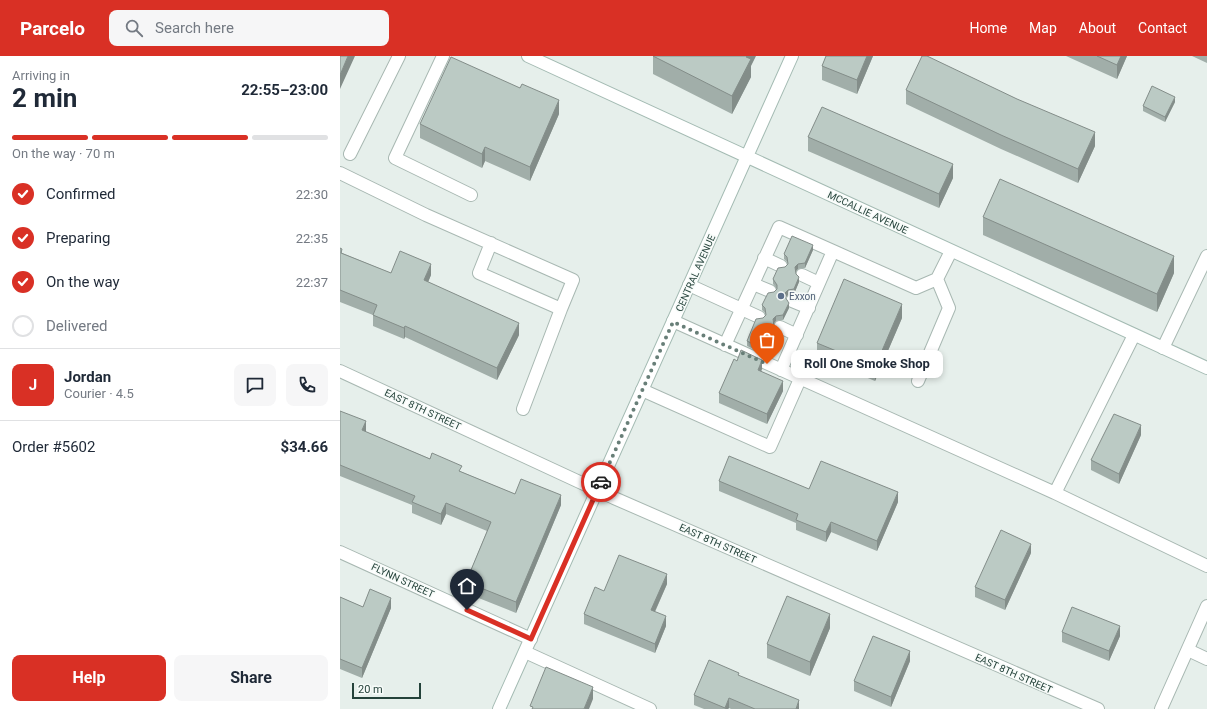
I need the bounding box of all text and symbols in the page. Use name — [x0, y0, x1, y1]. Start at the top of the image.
search box — [109, 10, 389, 46]
text: Parcelo — [20, 17, 85, 40]
icon: search — [123, 17, 145, 39]
text: Search here — [155, 19, 234, 37]
text: Home — [969, 20, 1007, 36]
text: Map — [1029, 20, 1057, 36]
text: About — [1079, 20, 1116, 36]
text: Contact — [1138, 20, 1187, 36]
text: Arriving in — [12, 68, 70, 83]
text: 22:55–23:00 — [241, 81, 328, 99]
text: 2 min — [12, 83, 77, 113]
text: On the way · 70 m — [12, 146, 115, 161]
icon: check — [12, 183, 34, 205]
text: Confirmed — [46, 185, 116, 203]
text: 22:30 — [296, 187, 328, 202]
street label: MCCALLIE AVENUE — [826, 189, 910, 236]
icon: check — [12, 227, 34, 249]
text: Preparing — [46, 229, 110, 247]
text: 22:35 — [296, 231, 328, 246]
street label: CENTRAL AVENUE — [674, 233, 718, 313]
icon: check — [12, 271, 34, 293]
text: On the way — [46, 273, 120, 291]
text: 22:37 — [296, 275, 328, 290]
marker: Exxon — [776, 291, 786, 301]
place label: Exxon — [789, 291, 816, 302]
text: Delivered — [46, 317, 108, 335]
pin — [750, 323, 784, 364]
icon: bag — [756, 329, 778, 351]
callout: Roll One Smoke Shop — [791, 350, 943, 378]
text: Roll One Smoke Shop — [804, 356, 930, 371]
button: chat — [234, 364, 276, 406]
button: phone — [286, 364, 328, 406]
text: Jordan — [64, 368, 111, 386]
text: J — [29, 376, 37, 394]
text: Courier · 4.5 — [64, 386, 134, 401]
street label: EAST 8TH STREET — [383, 387, 463, 432]
text: Order #5602 — [12, 438, 95, 456]
text: $34.66 — [281, 438, 328, 456]
courier — [581, 462, 621, 502]
icon: car — [590, 471, 612, 493]
street label: EAST 8TH STREET — [678, 522, 758, 565]
street label: FLYNN STREET — [370, 561, 436, 600]
pin — [450, 569, 484, 610]
icon: home — [456, 575, 478, 597]
street label: EAST 8TH STREET — [974, 652, 1054, 695]
button: Help — [12, 655, 166, 701]
button: Share — [174, 655, 328, 701]
scale bar — [352, 681, 421, 700]
text: 20 m — [358, 683, 383, 696]

